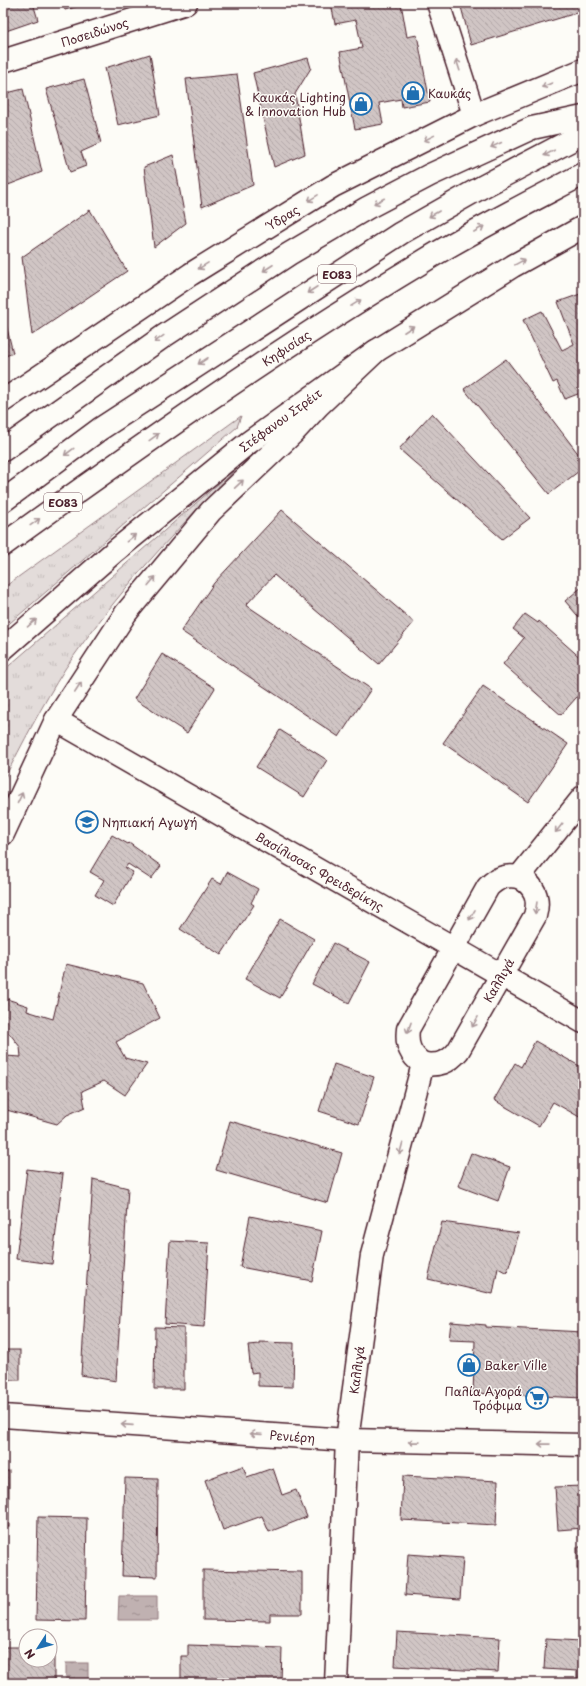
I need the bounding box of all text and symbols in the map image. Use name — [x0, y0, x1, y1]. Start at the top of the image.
street label: Ποσειδώνος — [59, 13, 130, 51]
one-way arrow — [454, 59, 461, 72]
shop icon: Καυκάς — [400, 80, 426, 106]
one-way arrow — [541, 81, 553, 89]
place label: Καυκάς — [428, 84, 471, 102]
place label: Καυκάς Lighting & Innovation Hub — [245, 88, 346, 120]
shop icon: Καυκάς Lighting & Innovation Hub — [348, 91, 374, 117]
one-way arrow — [423, 135, 435, 142]
one-way arrow — [491, 142, 503, 149]
one-way arrow — [543, 149, 555, 157]
one-way arrow — [308, 194, 319, 202]
one-way arrow — [374, 198, 386, 206]
street label: Ύδρας — [262, 200, 302, 235]
one-way arrow — [428, 211, 440, 219]
one-way arrow — [473, 225, 485, 233]
one-way arrow — [514, 258, 526, 266]
one-way arrow — [197, 263, 209, 271]
one-way arrow — [263, 264, 274, 272]
road number: ΕΟ83 — [318, 265, 356, 283]
one-way arrow — [307, 286, 318, 294]
one-way arrow — [350, 299, 362, 307]
street label: Κηφισίας — [258, 325, 314, 370]
one-way arrow — [403, 325, 415, 333]
one-way arrow — [154, 335, 165, 343]
one-way arrow — [197, 358, 209, 366]
street label: Στέφανου Στρέιτ — [235, 384, 325, 456]
one-way arrow — [148, 433, 159, 441]
one-way arrow — [63, 448, 74, 456]
one-way arrow — [234, 479, 244, 489]
road number: ΕΟ83 — [44, 493, 82, 511]
one-way arrow — [29, 518, 40, 526]
one-way arrow — [125, 534, 136, 543]
one-way arrow — [148, 576, 157, 586]
one-way arrow — [27, 619, 38, 628]
one-way arrow — [74, 681, 82, 693]
one-way arrow — [17, 793, 24, 805]
school or university icon: Νηπιακή Αγωγή — [74, 809, 100, 835]
place label: Νηπιακή Αγωγή — [102, 813, 197, 831]
one-way arrow — [554, 822, 563, 833]
street label: Βασίλισσας Φρειδερίκης — [252, 827, 387, 915]
one-way arrow — [532, 901, 540, 914]
one-way arrow — [468, 909, 476, 921]
street label: Καλλιγά — [479, 955, 518, 1006]
one-way arrow — [470, 1016, 478, 1028]
one-way arrow — [405, 1022, 413, 1034]
one-way arrow — [396, 1142, 404, 1155]
street label: Καλλιγά — [344, 1345, 369, 1395]
shop icon: Baker Ville — [456, 1352, 482, 1378]
place label: Baker Ville — [484, 1356, 548, 1374]
place label: Παλία Αγορά Τρόφιμα — [445, 1382, 522, 1414]
supermarket icon: Παλία Αγορά Τρόφιμα — [524, 1385, 550, 1411]
one-way arrow — [121, 1421, 134, 1429]
street label: Ρενιέρη — [269, 1426, 316, 1447]
one-way arrow — [250, 1430, 263, 1438]
one-way arrow — [408, 1438, 421, 1446]
one-way arrow — [538, 1441, 551, 1448]
north arrow — [18, 1628, 58, 1668]
text: N — [20, 1645, 39, 1663]

